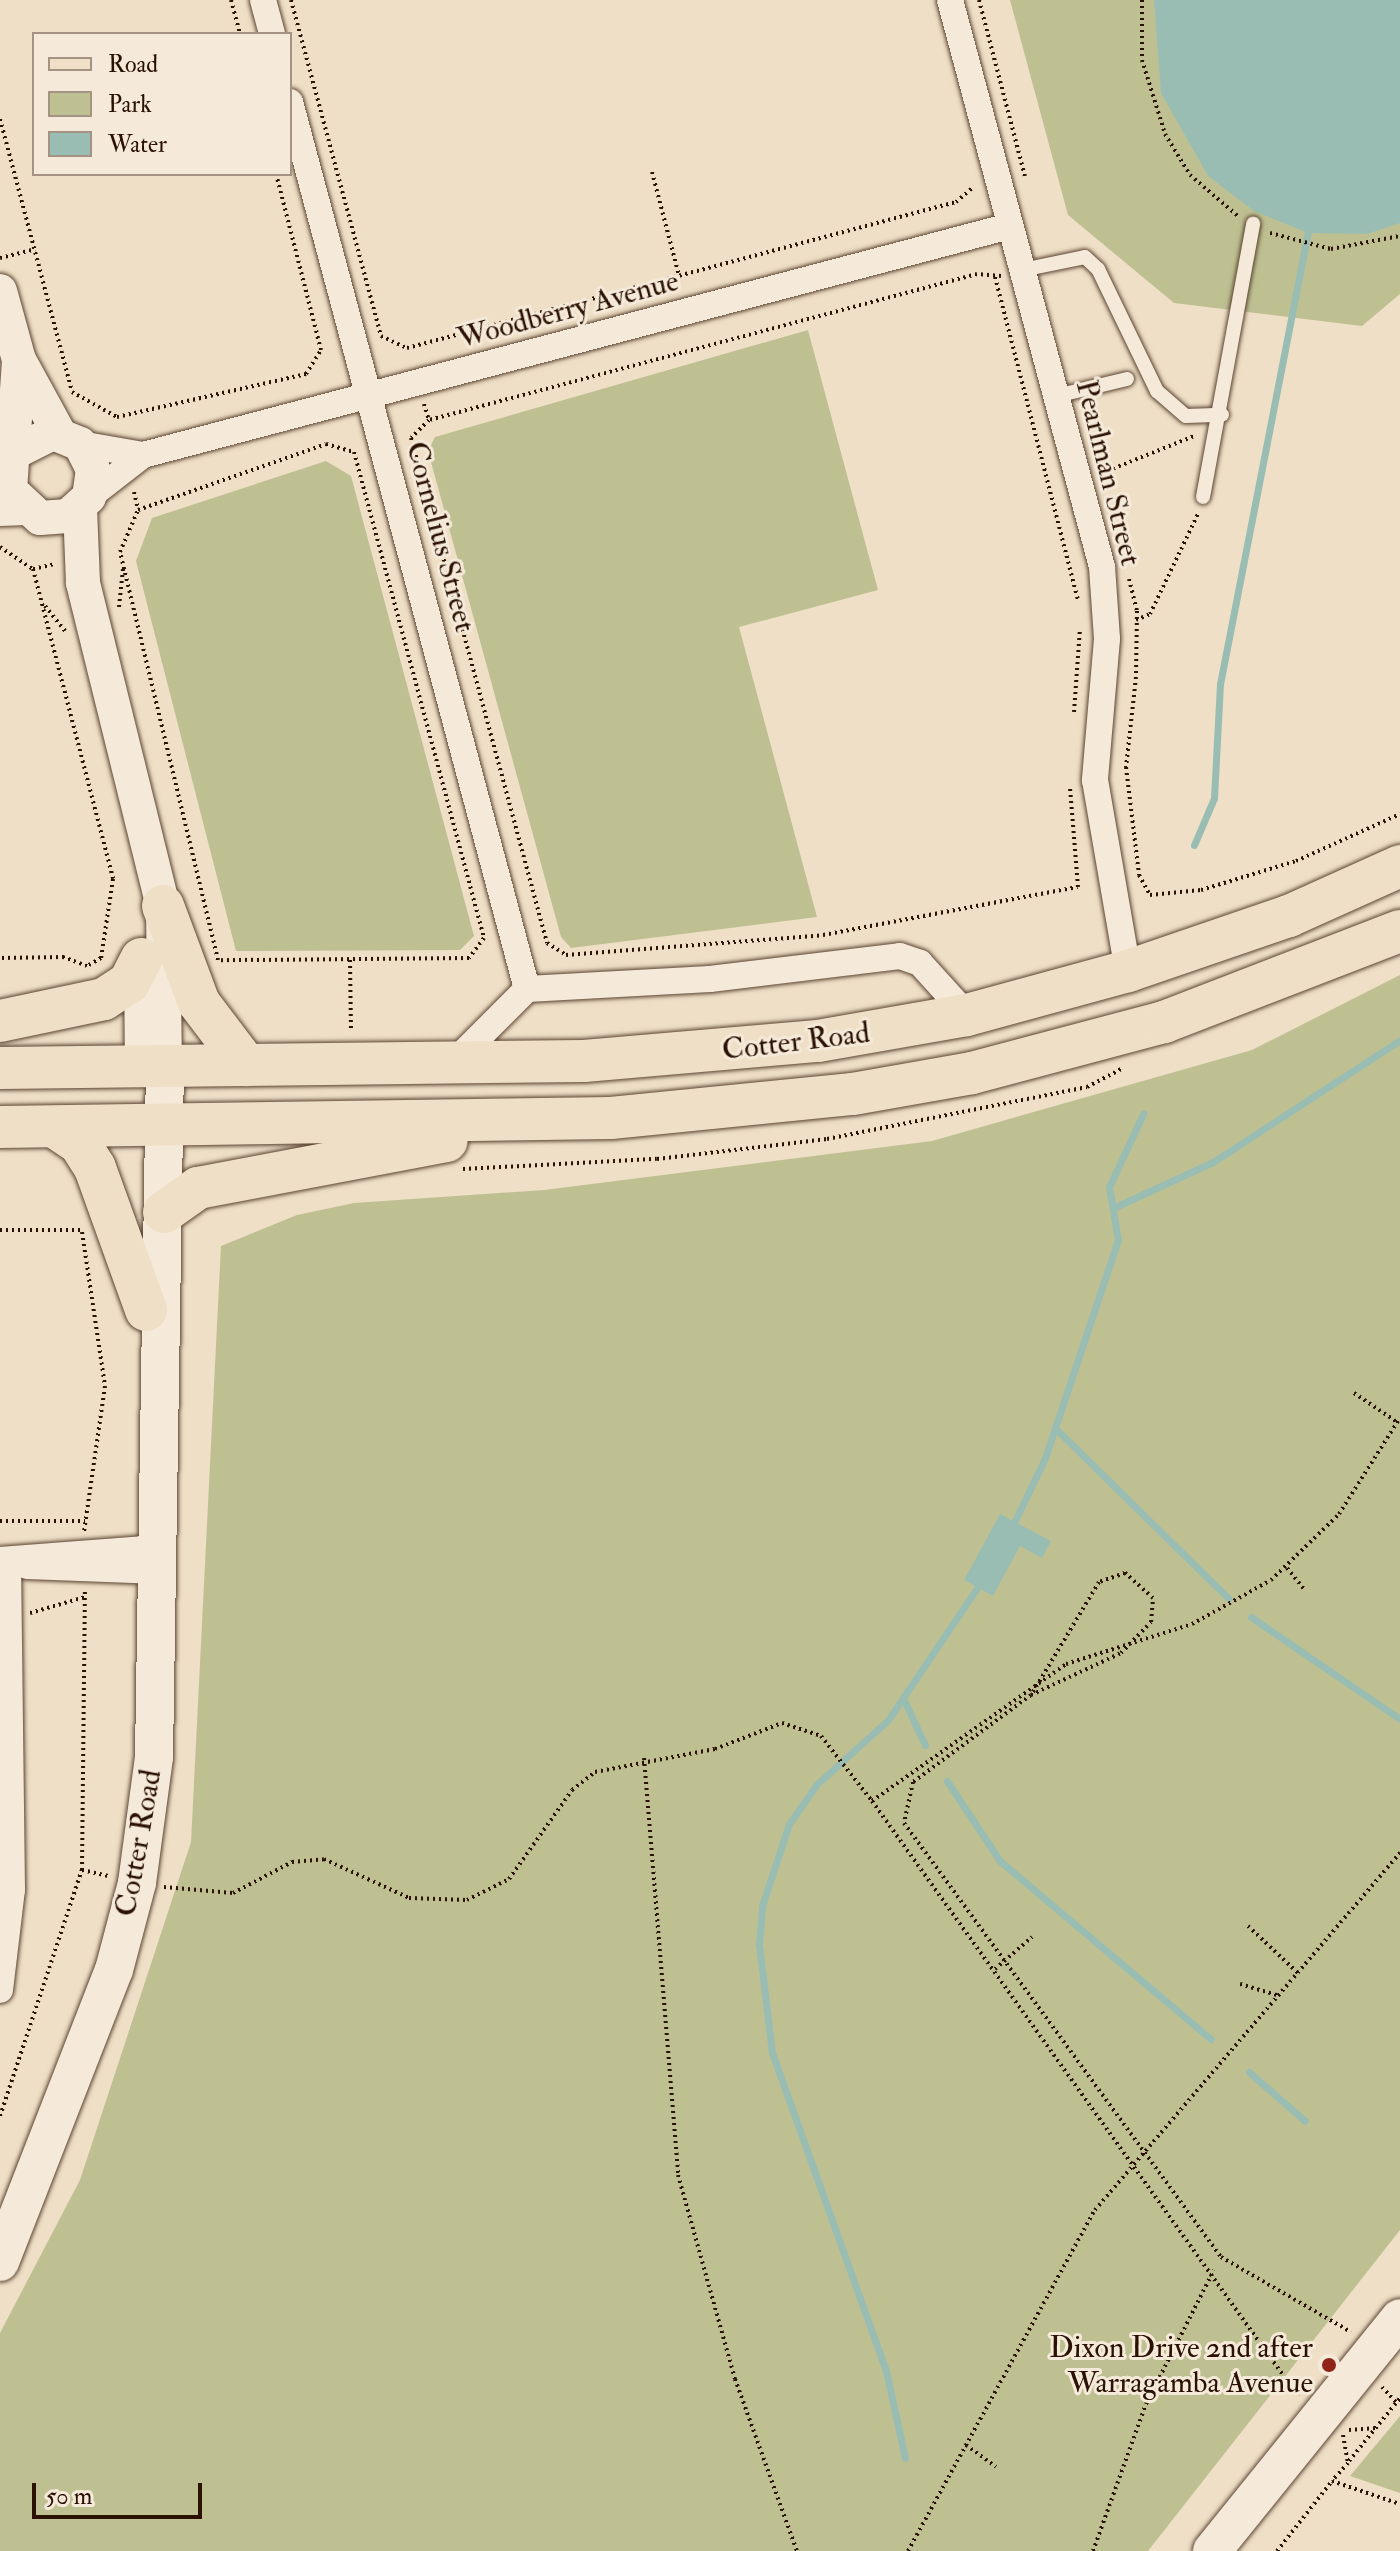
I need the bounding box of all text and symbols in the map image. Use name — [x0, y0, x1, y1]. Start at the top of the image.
legend — [32, 32, 292, 176]
text: Road — [108, 49, 158, 80]
text: Park — [108, 89, 152, 120]
text: Water — [108, 129, 167, 160]
street label: Woodberry Avenue — [453, 263, 683, 357]
street label: Pearlman Street — [1068, 376, 1148, 570]
street label: Cornelius Street — [397, 438, 483, 636]
street label: Cotter Road — [720, 1015, 872, 1069]
street label: Cotter Road — [108, 1767, 170, 1919]
place label: Dixon Drive 2nd after Warragamba Avenue — [1049, 2330, 1313, 2400]
marker: Dixon Drive 2nd after Warragamba Avenue — [1320, 2356, 1338, 2374]
scale bar — [36, 2467, 206, 2517]
text: 50 m — [46, 2481, 92, 2512]

